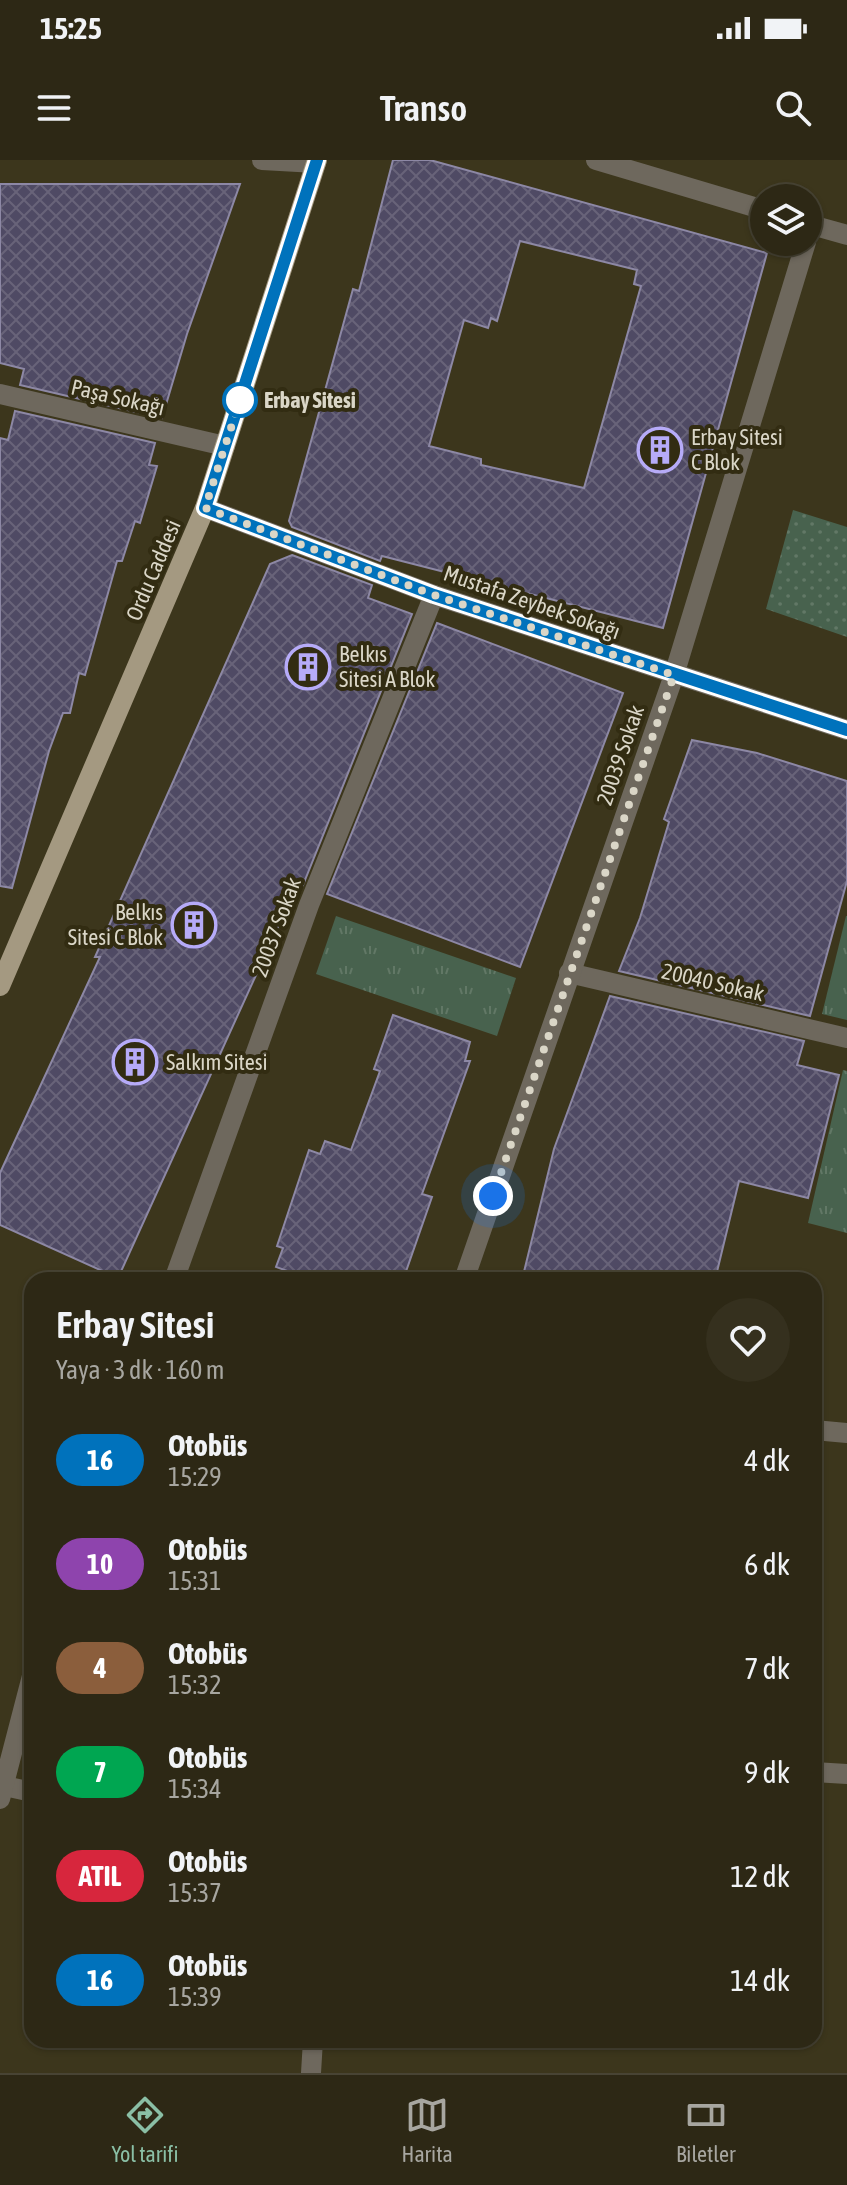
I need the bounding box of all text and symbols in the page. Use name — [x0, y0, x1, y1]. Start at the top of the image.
text: 15:25 — [40, 11, 102, 45]
icon: menu — [32, 86, 76, 130]
icon: search — [771, 86, 815, 130]
text: Transo — [380, 87, 467, 129]
map controls — [750, 184, 822, 256]
button: layers — [750, 184, 822, 256]
street label: Paşa Sokağı — [69, 374, 167, 420]
marker: Erbay Sitesi — [223, 383, 257, 417]
place label: Erbay Sitesi — [264, 387, 356, 413]
place label: Erbay Sitesi C Blok — [691, 424, 783, 475]
building icon: Erbay Sitesi C Blok — [636, 426, 684, 474]
street label: Ordu Caddesi — [120, 516, 186, 624]
street label: Mustafa Zeybek Sokağı — [440, 560, 624, 644]
place label: Belkıs Sitesi A Blok — [339, 641, 435, 692]
building icon: Belkıs Sitesi A Blok — [284, 643, 332, 691]
street label: 20039 Sokak — [591, 701, 649, 808]
street label: 20037 Sokak — [246, 873, 306, 980]
place label: Belkıs Sitesi C Blok — [68, 899, 163, 950]
building icon: Belkıs Sitesi C Blok — [170, 901, 218, 949]
street label: 20040 Sokak — [659, 958, 767, 1006]
building icon: Salkım Sitesi — [111, 1038, 159, 1086]
place label: Salkım Sitesi — [166, 1049, 267, 1075]
your location — [473, 1176, 513, 1216]
button: heart — [706, 1298, 790, 1382]
text: Erbay Sitesi — [56, 1303, 215, 1346]
text: Yaya · 3 dk · 160 m — [56, 1355, 225, 1385]
text: Otobüs — [168, 1428, 247, 1462]
text: 4 dk — [744, 1443, 790, 1477]
text: 16 — [87, 1444, 113, 1476]
text: 15:29 — [168, 1462, 222, 1492]
text: Otobüs — [168, 1532, 247, 1566]
text: 6 dk — [744, 1547, 790, 1581]
text: 10 — [87, 1548, 113, 1580]
text: 15:31 — [168, 1566, 222, 1596]
text: Otobüs — [168, 1636, 247, 1670]
text: 7 dk — [744, 1651, 790, 1685]
text: 4 — [93, 1652, 107, 1684]
text: 15:32 — [168, 1670, 222, 1700]
text: Otobüs — [168, 1740, 247, 1774]
text: 9 dk — [744, 1755, 790, 1789]
text: 7 — [93, 1756, 107, 1788]
text: 15:34 — [168, 1774, 222, 1804]
text: Otobüs — [168, 1844, 247, 1878]
text: 12 dk — [730, 1859, 790, 1893]
text: ATIL — [79, 1860, 121, 1892]
text: 15:37 — [168, 1878, 222, 1908]
text: Otobüs — [168, 1948, 247, 1982]
text: 14 dk — [730, 1963, 790, 1997]
text: 16 — [87, 1964, 113, 1996]
text: 15:39 — [168, 1982, 222, 2012]
tab: Yol tarifi — [112, 2093, 178, 2167]
tab: Harita — [402, 2093, 453, 2167]
tab: Biletler — [676, 2093, 735, 2167]

